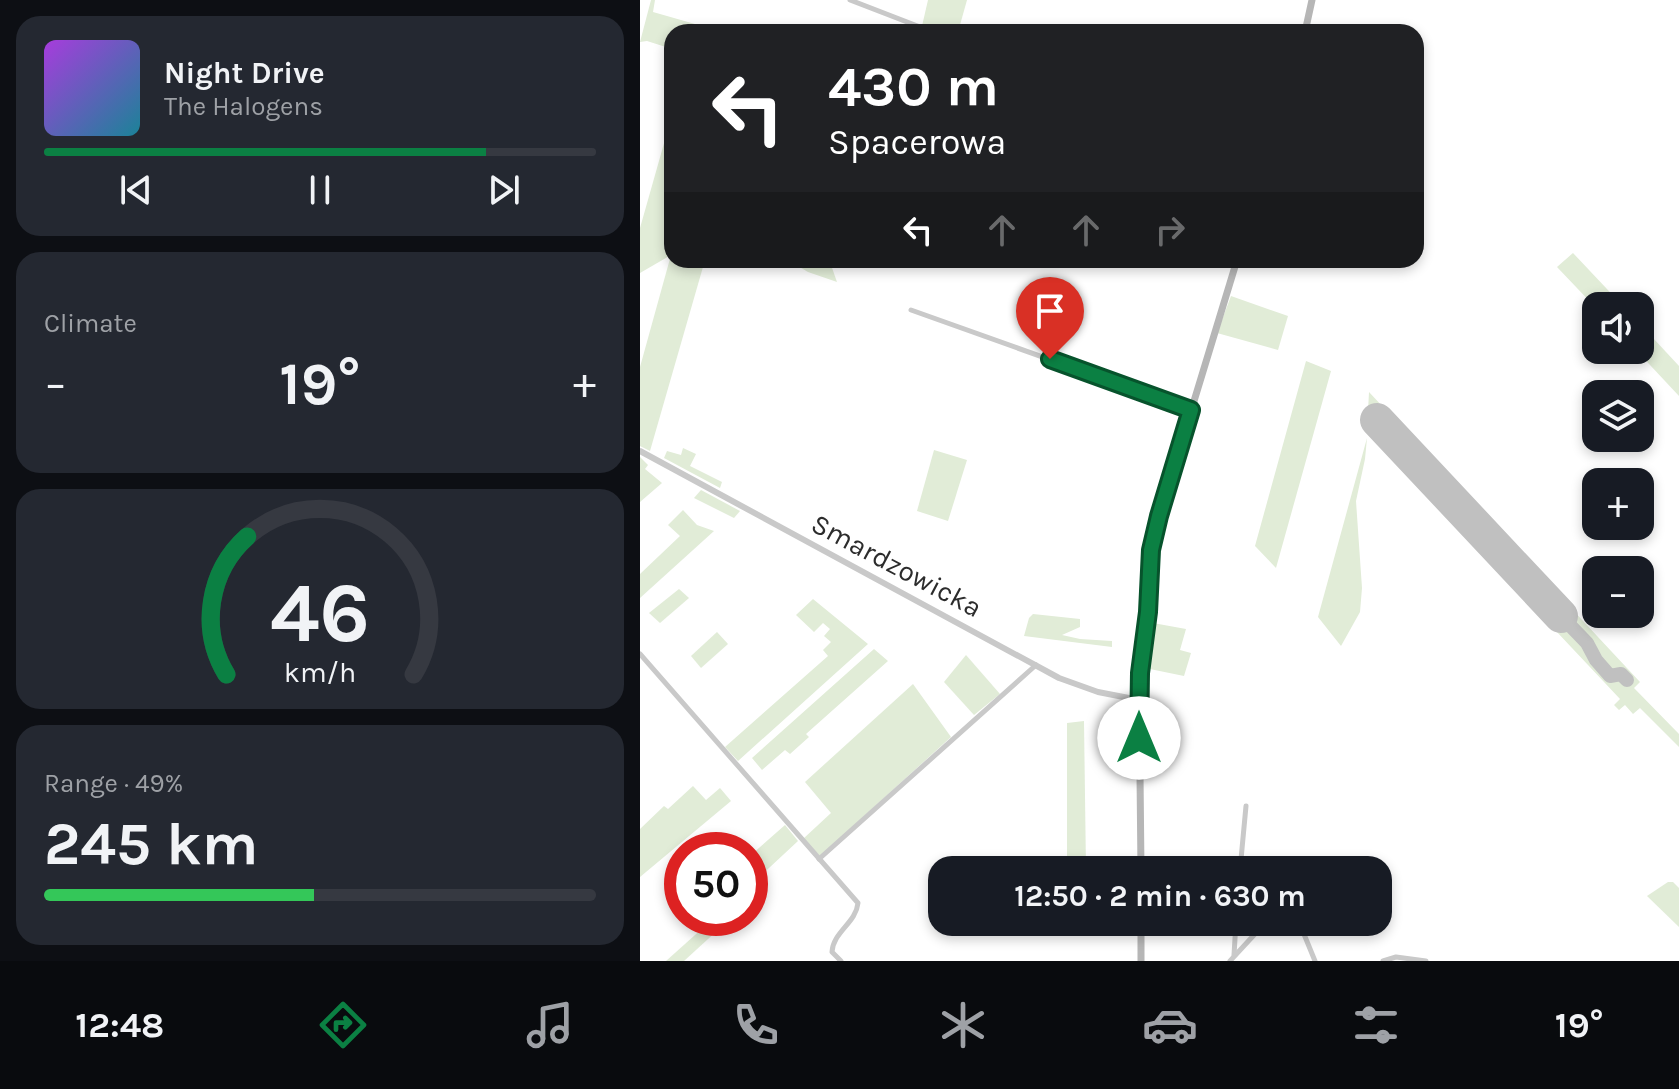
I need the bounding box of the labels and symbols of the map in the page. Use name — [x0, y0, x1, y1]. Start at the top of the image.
pin — [1016, 277, 1084, 359]
street label: Smardzowicka — [806, 507, 988, 624]
position arrow — [1097, 696, 1181, 780]
speed limit sign: 50 — [664, 832, 768, 936]

